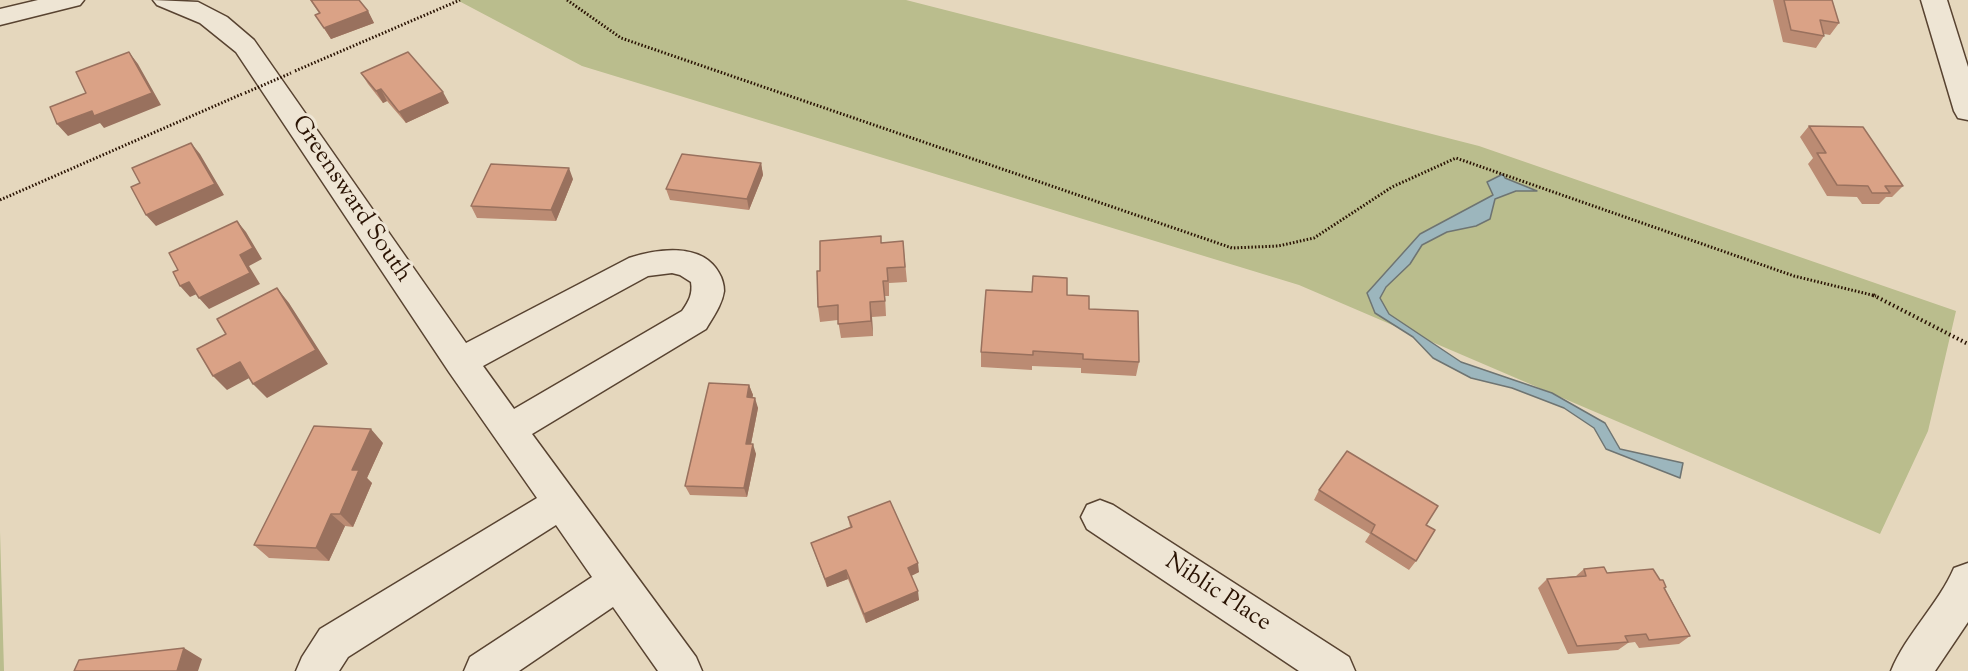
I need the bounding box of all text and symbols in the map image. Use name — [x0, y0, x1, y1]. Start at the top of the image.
street label: Greensward South — [284, 111, 416, 289]
street label: Niblic Place — [1158, 549, 1276, 639]

